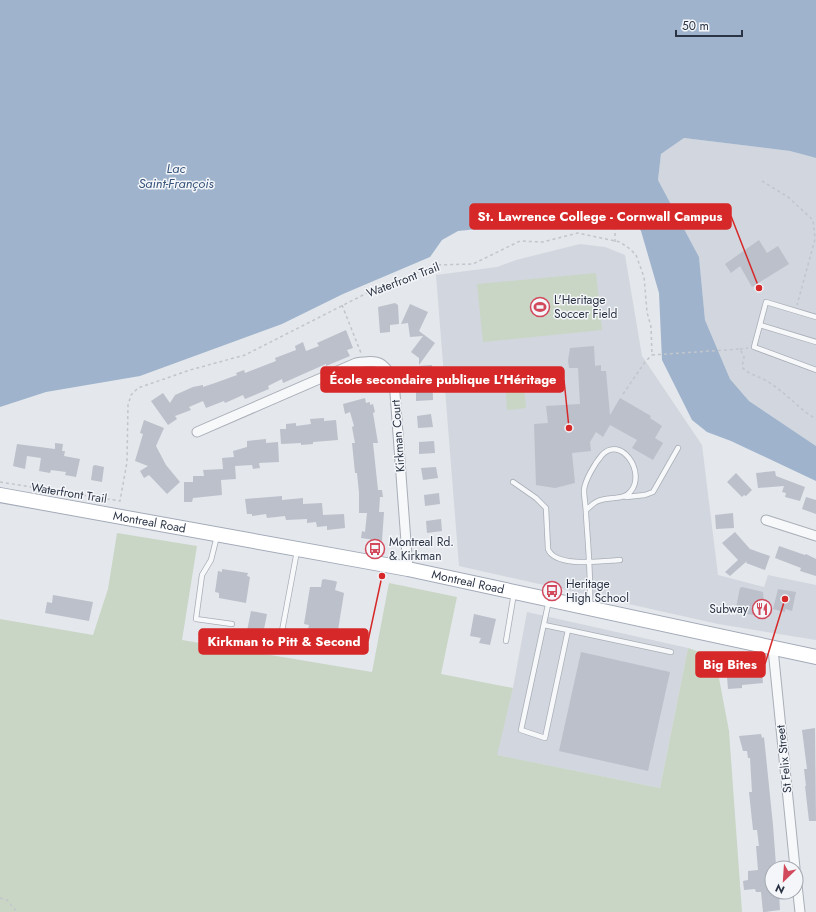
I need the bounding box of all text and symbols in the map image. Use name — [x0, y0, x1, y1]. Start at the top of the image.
scale bar — [676, 12, 742, 38]
text: 50 m — [682, 17, 709, 35]
water label: Lac Saint-François — [138, 159, 214, 193]
callout: St. Lawrence College - Cornwall Campus — [470, 204, 731, 229]
text: St. Lawrence College - Cornwall Campus — [478, 207, 722, 226]
street label: Waterfront Trail — [364, 258, 442, 302]
place label: L'Heritage Soccer Field — [554, 291, 617, 323]
sports icon: L'Heritage Soccer Field — [529, 296, 551, 318]
callout: École secondaire publique L'Héritage — [321, 367, 564, 392]
text: École secondaire publique L'Héritage — [329, 370, 557, 389]
street label: Kirkman Court — [386, 399, 410, 473]
street label: Waterfront Trail — [30, 478, 108, 508]
street label: Montreal Road — [112, 507, 187, 538]
place label: Montreal Rd. & Kirkman — [389, 533, 454, 565]
bus stop icon: Montreal Rd. & Kirkman — [364, 538, 386, 560]
street label: Montreal Road — [430, 565, 506, 599]
place label: Heritage High School — [566, 575, 629, 607]
bus stop icon: Heritage High School — [541, 580, 563, 602]
restaurant icon: Subway — [751, 598, 773, 620]
place label: Subway — [709, 600, 749, 618]
callout: Kirkman to Pitt & Second — [199, 629, 368, 654]
text: Kirkman to Pitt & Second — [208, 632, 360, 651]
callout: Big Bites — [696, 652, 765, 677]
text: Big Bites — [703, 655, 757, 674]
street label: St Felix Street — [771, 724, 797, 794]
north arrow — [764, 860, 804, 900]
text: N — [772, 880, 787, 898]

